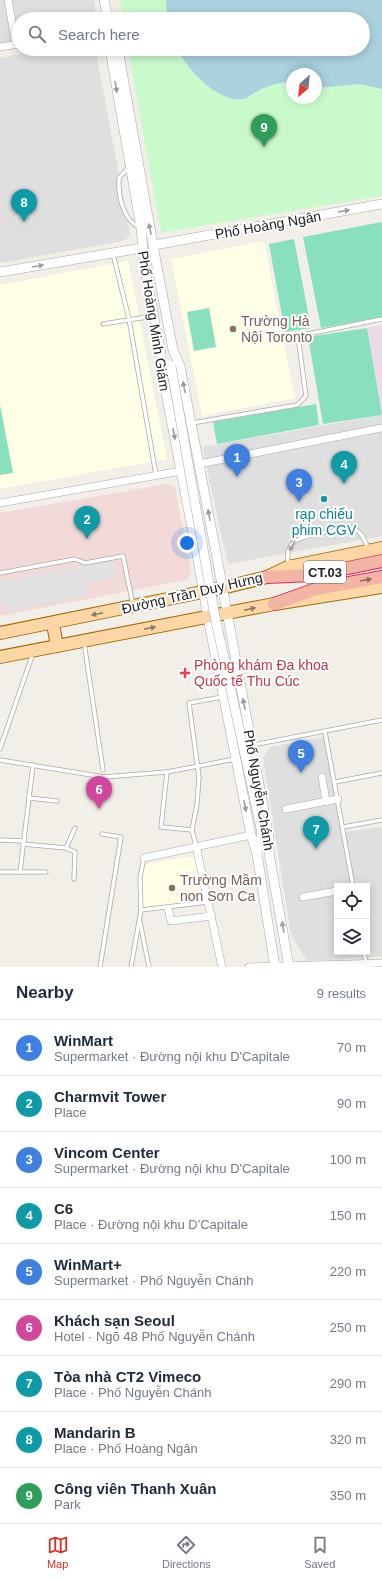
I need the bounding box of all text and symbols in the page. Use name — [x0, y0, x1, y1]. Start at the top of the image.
search box — [12, 12, 370, 56]
icon: search — [26, 23, 48, 45]
text: Search here — [58, 26, 140, 43]
north arrow — [286, 68, 322, 104]
one-way arrow — [114, 81, 120, 94]
pin: 9 — [251, 114, 277, 147]
pin: 8 — [11, 189, 37, 222]
street label: Phố Hoàng Ngân — [214, 208, 322, 242]
one-way arrow — [338, 208, 350, 214]
one-way arrow — [146, 223, 152, 235]
street label: Phố Hoàng Minh Giám — [135, 250, 173, 392]
one-way arrow — [32, 263, 45, 269]
place label: Trường Hà Nội Toronto — [241, 313, 313, 345]
marker: Trường Hà Nội Toronto — [228, 324, 238, 334]
one-way arrow — [181, 381, 187, 393]
one-way arrow — [171, 428, 177, 440]
pin: 1 — [224, 444, 250, 477]
pin: 4 — [331, 451, 357, 484]
pin: 3 — [286, 469, 312, 502]
marker: rạp chiếu phim CGV — [319, 494, 329, 504]
pin: 2 — [74, 506, 100, 539]
place label: rạp chiếu phim CGV — [292, 506, 357, 538]
one-way arrow — [205, 509, 211, 521]
your location — [177, 533, 197, 553]
one-way arrow — [289, 541, 296, 552]
road number: CT.03 — [304, 561, 346, 583]
street label: Đường Trần Duy Hưng — [120, 569, 264, 617]
one-way arrow — [359, 577, 372, 583]
one-way arrow — [244, 606, 256, 612]
one-way arrow — [90, 612, 103, 618]
one-way arrow — [144, 624, 156, 630]
place label: Phòng khám Đa khoa Quốc tế Thu Cúc — [194, 657, 329, 689]
marker: Phòng khám Đa khoa Quốc tế Thu Cúc — [179, 667, 191, 679]
one-way arrow — [240, 698, 246, 710]
street label: Phố Nguyễn Chánh — [241, 728, 277, 852]
pin: 5 — [288, 740, 314, 773]
pin: 6 — [86, 776, 112, 809]
one-way arrow — [243, 800, 249, 812]
pin: 7 — [303, 816, 329, 849]
place label: Trường Mầm non Sơn Ca — [180, 872, 262, 904]
marker: Trường Mầm non Sơn Ca — [167, 883, 177, 893]
map controls — [334, 883, 370, 955]
button: locate — [334, 883, 370, 919]
button: layers — [334, 919, 370, 955]
one-way arrow — [280, 921, 286, 933]
text: Nearby — [16, 983, 74, 1002]
text: 9 results — [317, 986, 366, 1001]
text: WinMart — [54, 1032, 113, 1049]
text: 1 — [25, 1040, 33, 1055]
text: 70 m — [337, 1040, 366, 1055]
text: Supermarket · Đường nội khu D'Capitale — [54, 1049, 290, 1064]
text: Charmvit Tower — [54, 1088, 166, 1105]
text: 2 — [25, 1096, 33, 1111]
text: 90 m — [337, 1096, 366, 1111]
text: Place — [54, 1105, 87, 1120]
text: Vincom Center — [54, 1144, 160, 1161]
text: 3 — [25, 1152, 33, 1167]
text: 100 m — [330, 1152, 366, 1167]
text: Supermarket · Đường nội khu D'Capitale — [54, 1161, 290, 1176]
text: C6 — [54, 1200, 73, 1217]
text: 4 — [25, 1208, 33, 1223]
text: 150 m — [330, 1208, 366, 1223]
text: Place · Đường nội khu D'Capitale — [54, 1217, 248, 1232]
text: WinMart+ — [54, 1256, 122, 1273]
text: 5 — [25, 1264, 33, 1279]
text: 220 m — [330, 1264, 366, 1279]
text: Supermarket · Phố Nguyễn Chánh — [54, 1273, 253, 1288]
text: Khách sạn Seoul — [54, 1312, 175, 1329]
text: 6 — [25, 1320, 33, 1335]
text: 250 m — [330, 1320, 366, 1335]
text: Hotel · Ngõ 48 Phố Nguyễn Chánh — [54, 1329, 255, 1344]
text: Tòa nhà CT2 Vimeco — [54, 1368, 201, 1385]
text: 7 — [25, 1376, 33, 1391]
text: 290 m — [330, 1376, 366, 1391]
text: Place · Phố Nguyễn Chánh — [54, 1385, 212, 1400]
text: Mandarin B — [54, 1424, 136, 1441]
text: 8 — [25, 1432, 33, 1447]
text: 320 m — [330, 1432, 366, 1447]
text: Place · Phố Hoàng Ngân — [54, 1441, 198, 1456]
text: Công viên Thanh Xuân — [54, 1480, 217, 1497]
text: 9 — [25, 1488, 33, 1503]
text: 350 m — [330, 1488, 366, 1503]
text: Park — [54, 1497, 81, 1512]
tab: Map — [47, 1534, 69, 1570]
tab: Directions — [162, 1534, 211, 1570]
tab: Saved — [304, 1534, 335, 1570]

